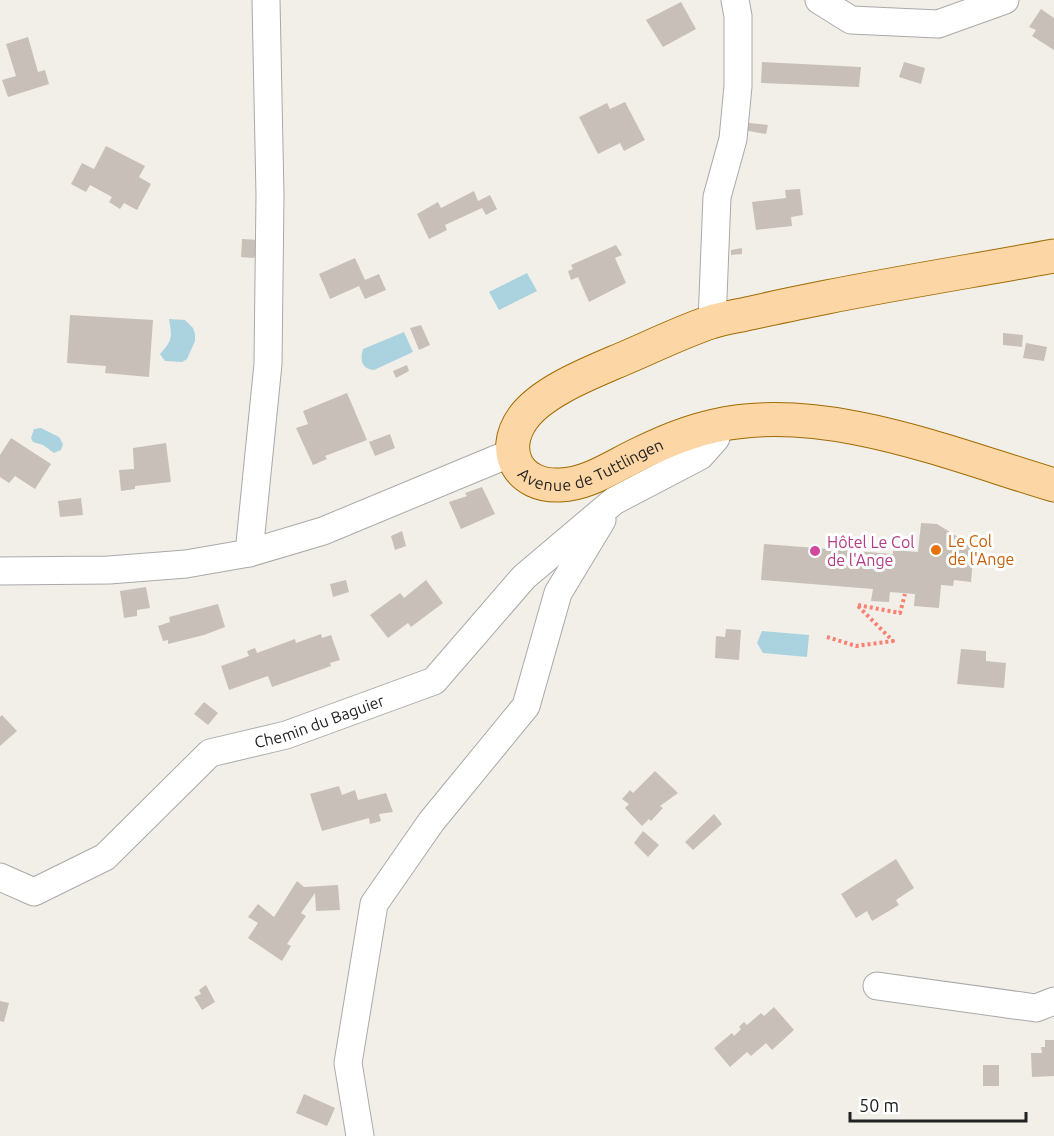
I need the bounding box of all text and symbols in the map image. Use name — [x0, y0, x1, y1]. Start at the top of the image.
street label: Avenue de Tuttlingen — [515, 435, 666, 494]
place label: Le Col de l'Ange — [948, 532, 1014, 568]
place label: Hôtel Le Col de l'Ange — [827, 533, 914, 569]
marker: Le Col de l'Ange — [929, 543, 943, 557]
marker: Hôtel Le Col de l'Ange — [808, 544, 822, 558]
street label: Chemin du Baguier — [253, 691, 387, 751]
scale bar — [850, 1085, 1026, 1123]
text: 50 m — [859, 1095, 899, 1115]

